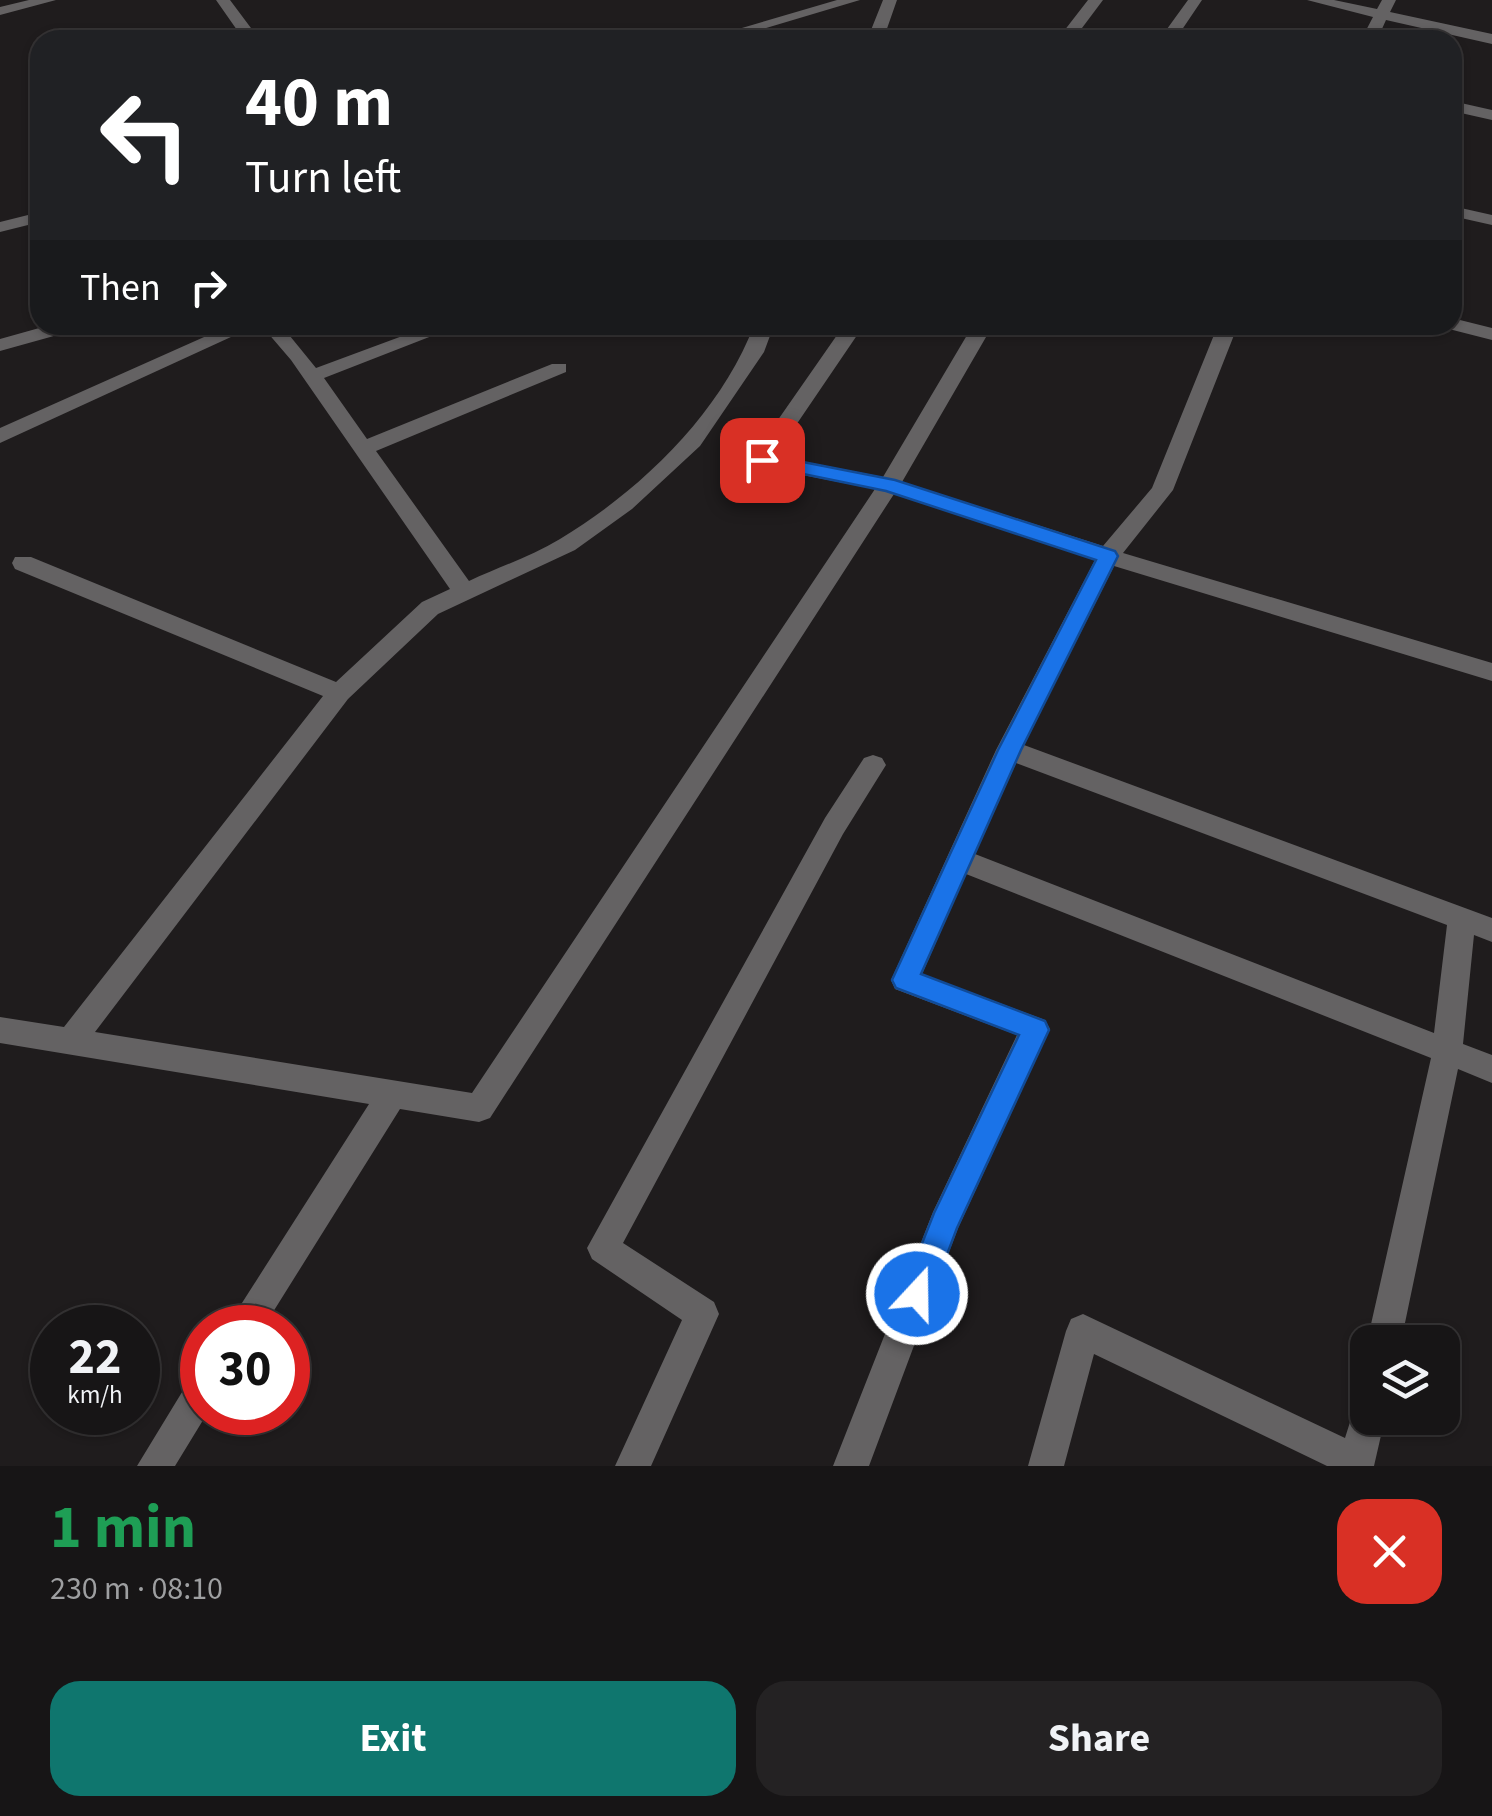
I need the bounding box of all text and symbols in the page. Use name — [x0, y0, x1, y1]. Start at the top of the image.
text: 40 m — [245, 53, 393, 153]
icon: left — [80, 70, 210, 200]
text: Turn left — [245, 146, 401, 210]
icon: right — [181, 260, 236, 315]
text: Then — [80, 261, 161, 315]
pin — [720, 418, 805, 503]
icon: arrive — [735, 433, 790, 488]
position arrow — [865, 1242, 969, 1346]
speed limit sign: 30 — [180, 1305, 310, 1435]
text: 22 — [69, 1322, 121, 1393]
map controls — [1350, 1325, 1460, 1435]
button: layers — [1350, 1325, 1460, 1435]
text: km/h — [67, 1377, 123, 1413]
text: 1 min — [50, 1486, 196, 1571]
button: close — [1337, 1499, 1442, 1604]
text: 230 m · 08:10 — [50, 1566, 223, 1612]
button: Exit — [50, 1681, 736, 1796]
button: Share — [756, 1681, 1442, 1796]

